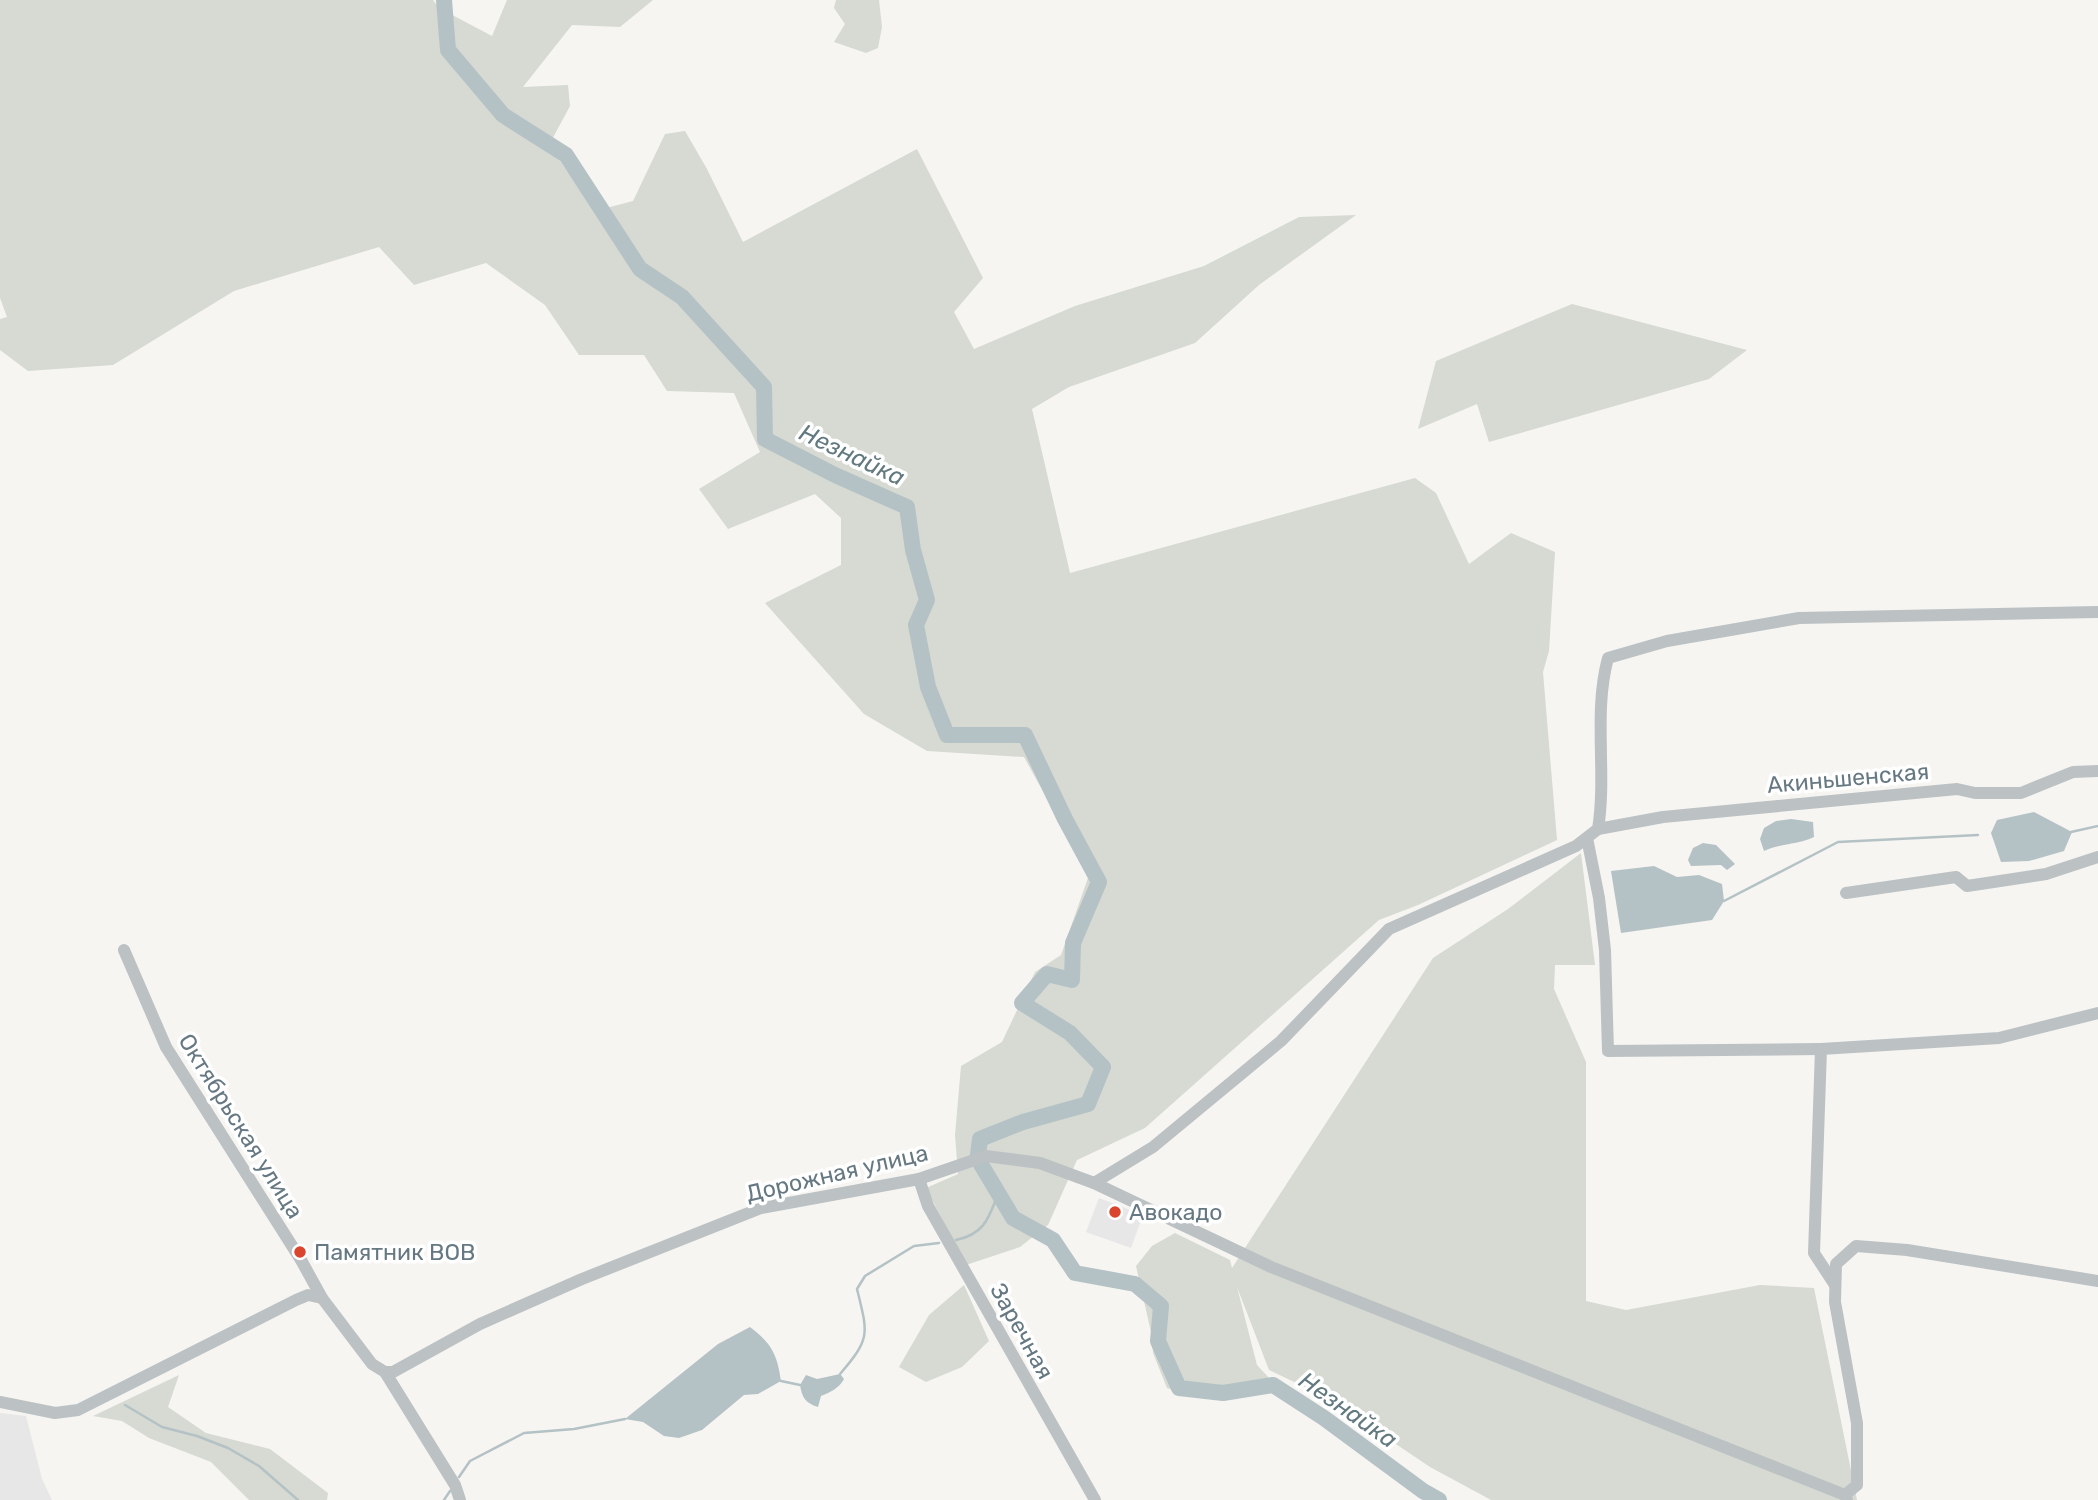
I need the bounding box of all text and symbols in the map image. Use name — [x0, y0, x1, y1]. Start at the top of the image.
water label: Незнайка — [795, 418, 909, 492]
street label: Акиньшенская — [1766, 757, 1930, 799]
street label: Октябрьская улица — [173, 1028, 309, 1224]
street label: Дорожная улица — [743, 1138, 931, 1208]
place label: Авокадо — [1129, 1198, 1223, 1226]
marker: Авокадо — [1107, 1204, 1123, 1220]
place label: Памятник ВОВ — [314, 1238, 475, 1266]
marker: Памятник ВОВ — [292, 1244, 308, 1260]
street label: Заречная — [984, 1278, 1060, 1384]
water label: Незнайка — [1294, 1366, 1402, 1454]

